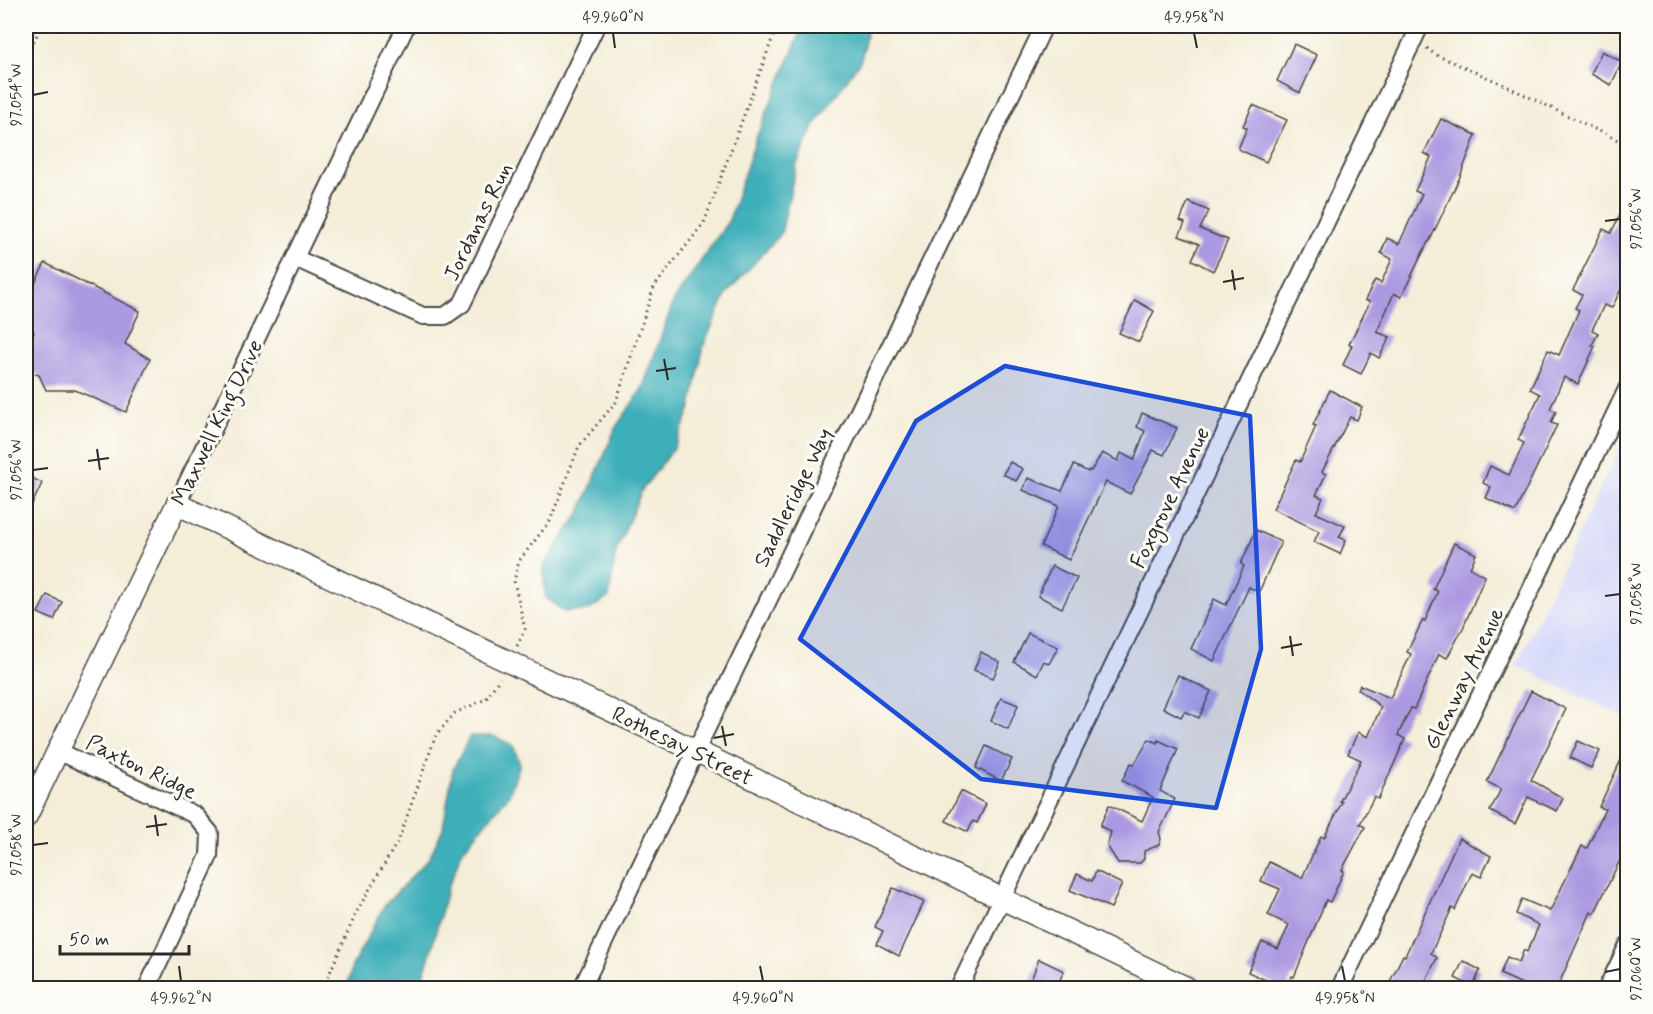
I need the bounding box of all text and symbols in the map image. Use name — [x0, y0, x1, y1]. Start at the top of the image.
text: 49.960°N — [583, 8, 643, 28]
text: 49.958°N — [1164, 8, 1224, 28]
text: 97.054°W — [7, 64, 27, 126]
street label: Jordanas Run — [438, 158, 520, 286]
text: 97.056°W — [1627, 189, 1647, 249]
street label: Maxwell King Drive — [165, 335, 273, 512]
street label: Foxgrove Avenue — [1124, 423, 1220, 575]
street label: Saddleridge Way — [748, 424, 840, 573]
text: 97.056°W — [7, 440, 27, 500]
text: 97.058°W — [1627, 563, 1647, 625]
street label: Glenway Avenue — [1418, 603, 1511, 754]
street label: Rothesay Street — [607, 701, 757, 793]
street label: Paxton Ridge — [81, 729, 201, 808]
text: 97.058°W — [7, 814, 27, 876]
scale bar — [60, 918, 189, 956]
text: 50 m — [69, 928, 109, 952]
text: 97.060°W — [1627, 938, 1647, 1000]
text: 49.962°N — [151, 989, 211, 1009]
text: 49.960°N — [733, 989, 793, 1009]
text: 49.958°N — [1315, 989, 1375, 1009]

